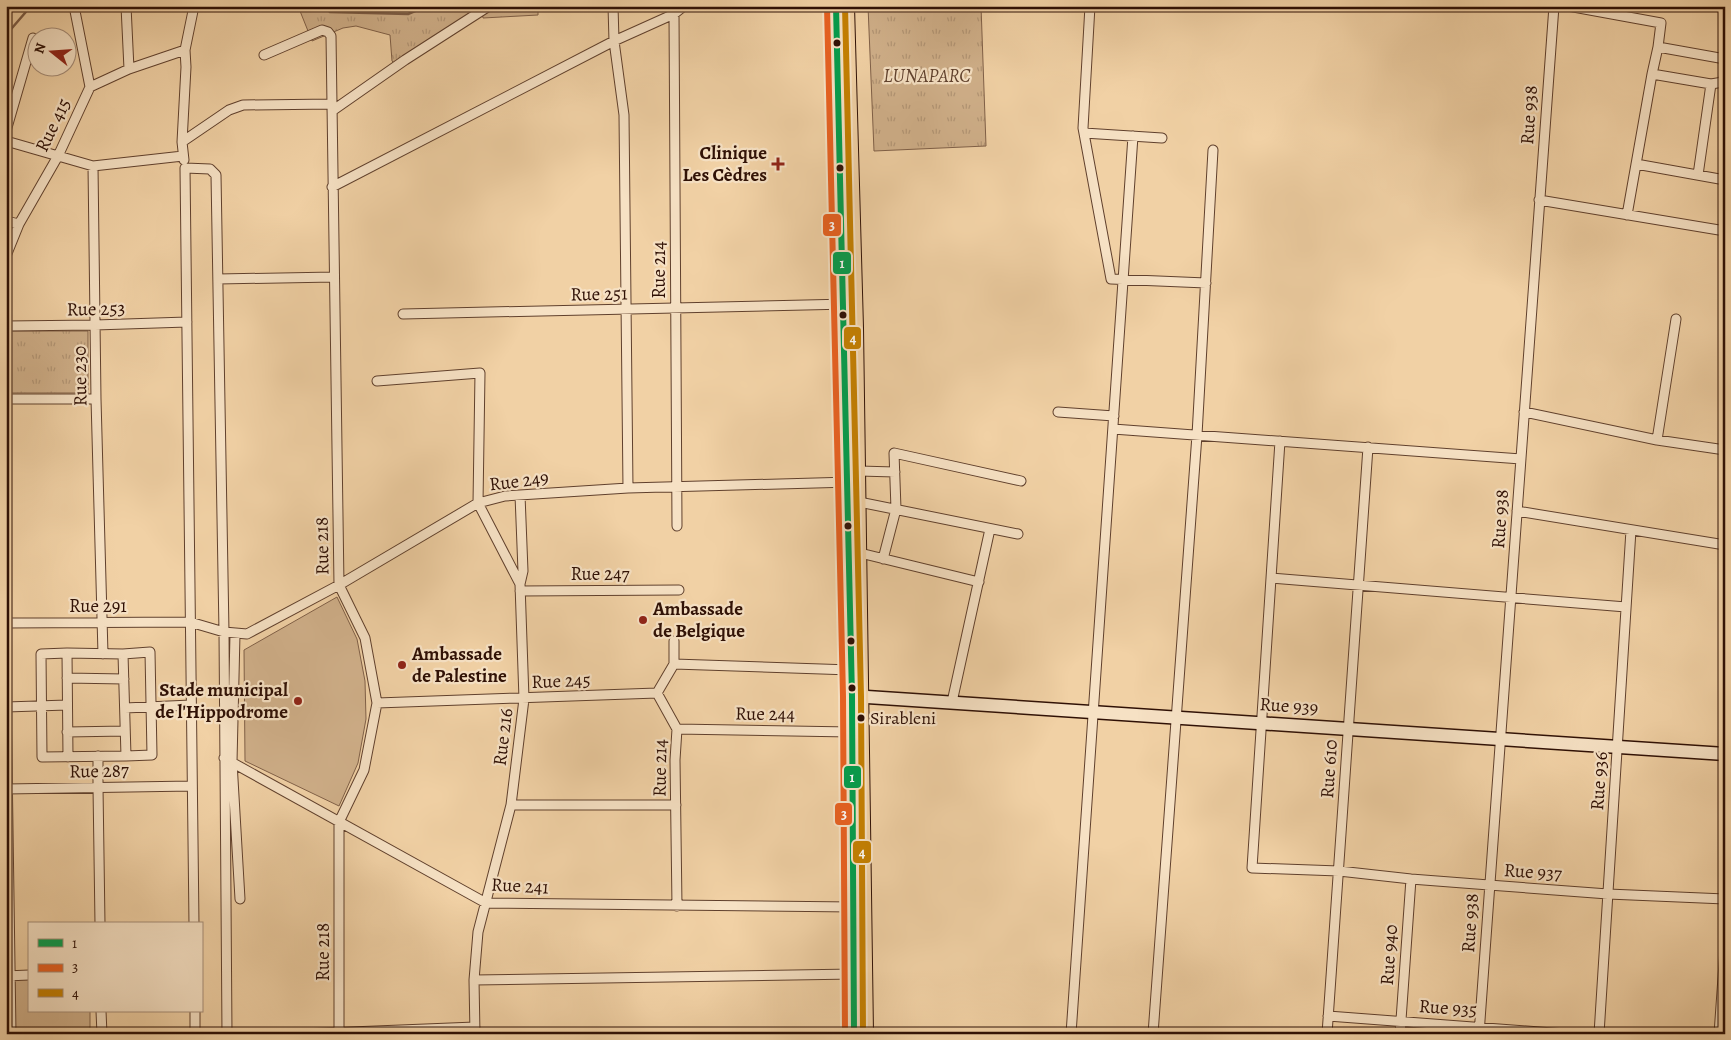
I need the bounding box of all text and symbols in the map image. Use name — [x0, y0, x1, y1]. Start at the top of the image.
north arrow — [28, 28, 78, 78]
unlabelled marker — [832, 38, 842, 48]
text: N — [29, 41, 51, 56]
park label: LUNAPARC — [883, 63, 971, 89]
street label: Rue 938 — [1514, 84, 1544, 146]
street label: Rue 415 — [29, 94, 77, 156]
place label: Clinique Les Cèdres — [683, 140, 767, 188]
marker: Clinique Les Cèdres — [771, 157, 785, 171]
unlabelled marker — [835, 163, 845, 173]
line badge: 3 — [822, 213, 842, 237]
text: 3 — [829, 216, 835, 235]
street label: Rue 214 — [646, 241, 672, 299]
line badge: 1 — [832, 251, 852, 275]
text: 1 — [839, 254, 845, 273]
street label: Rue 251 — [570, 280, 628, 307]
street label: Rue 253 — [66, 295, 126, 323]
unlabelled marker — [838, 310, 848, 320]
line badge: 4 — [843, 326, 862, 350]
text: 4 — [850, 329, 857, 348]
street label: Rue 230 — [66, 345, 94, 407]
street label: Rue 249 — [488, 464, 550, 498]
street label: Rue 938 — [1485, 488, 1515, 550]
street label: Rue 218 — [308, 517, 336, 575]
unlabelled marker — [843, 521, 853, 531]
street label: Rue 247 — [570, 561, 630, 587]
street label: Rue 291 — [69, 593, 127, 619]
place label: Ambassade de Belgique — [652, 596, 745, 644]
marker: Ambassade de Belgique — [637, 614, 649, 626]
unlabelled marker — [846, 636, 856, 646]
place label: Ambassade de Palestine — [411, 641, 507, 689]
marker: Ambassade de Palestine — [396, 659, 408, 671]
street label: Rue 245 — [531, 667, 591, 695]
place label: Stade municipal de l'Hippodrome — [155, 677, 288, 725]
unlabelled marker — [847, 683, 857, 693]
street label: Rue 939 — [1259, 691, 1319, 721]
marker: Stade municipal de l'Hippodrome — [292, 695, 304, 707]
street label: Rue 244 — [735, 700, 796, 728]
street label: Rue 216 — [487, 706, 519, 767]
place label: Sirableni — [870, 706, 936, 730]
marker: Sirableni — [856, 713, 866, 723]
street label: Rue 214 — [646, 739, 674, 797]
street label: Rue 610 — [1314, 739, 1344, 799]
street label: Rue 936 — [1584, 750, 1614, 811]
street label: Rue 287 — [69, 757, 129, 785]
line badge: 1 — [843, 765, 862, 789]
text: 1 — [849, 768, 855, 787]
line badge: 3 — [834, 802, 853, 826]
text: 3 — [841, 805, 847, 824]
line badge: 4 — [852, 840, 872, 864]
text: 4 — [859, 843, 866, 862]
street label: Rue 937 — [1503, 857, 1563, 887]
street label: Rue 241 — [490, 872, 550, 901]
street label: Rue 938 — [1455, 892, 1485, 954]
legend — [28, 922, 202, 1012]
street label: Rue 218 — [310, 923, 336, 981]
street label: Rue 940 — [1374, 924, 1404, 986]
text: 1 — [72, 933, 77, 953]
text: 3 — [72, 957, 78, 977]
text: 4 — [72, 983, 79, 1003]
street label: Rue 935 — [1418, 993, 1478, 1023]

